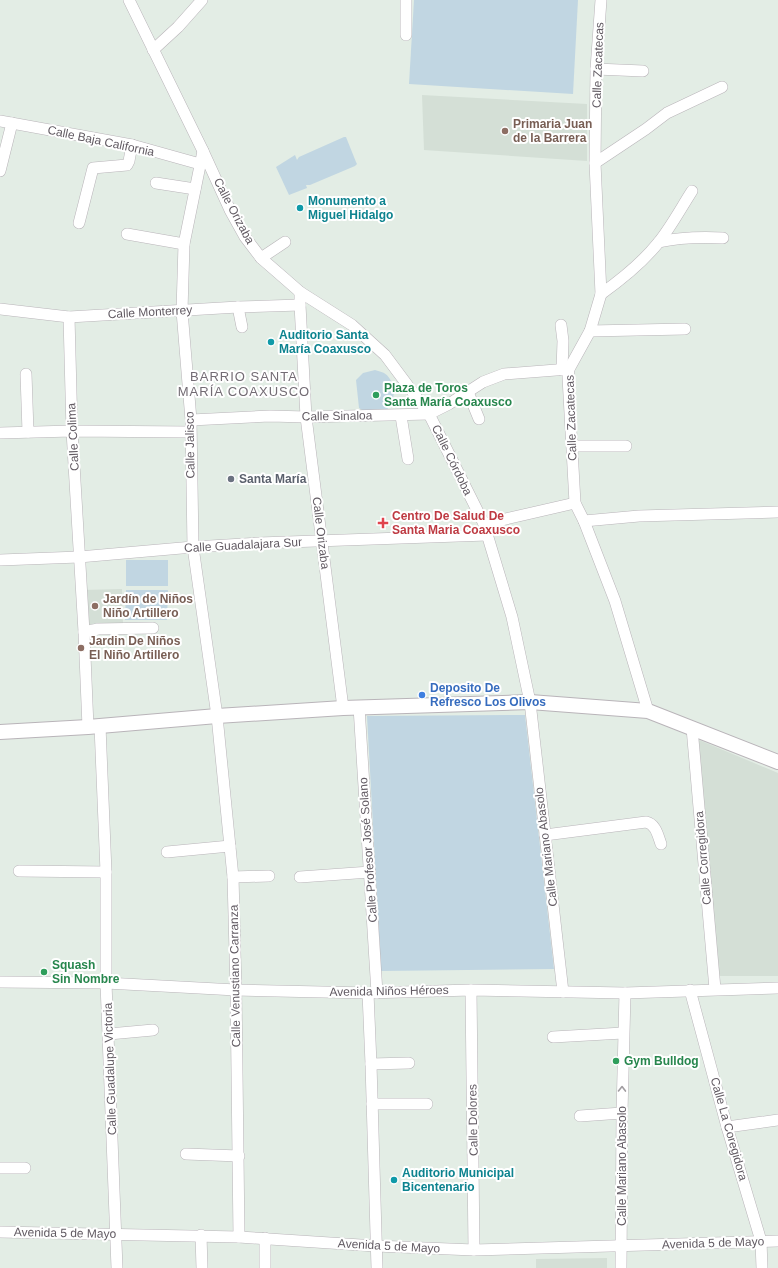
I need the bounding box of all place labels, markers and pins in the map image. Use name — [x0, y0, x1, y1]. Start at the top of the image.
place label: Primaria Juan de la Barrera — [513, 117, 592, 145]
marker: Primaria Juan de la Barrera — [500, 126, 510, 136]
place label: Monumento a Miguel Hidalgo — [308, 194, 393, 222]
marker: Monumento a Miguel Hidalgo — [295, 203, 305, 213]
place label: Auditorio Santa María Coaxusco — [279, 328, 371, 356]
marker: Auditorio Santa María Coaxusco — [266, 337, 276, 347]
place label: Plaza de Toros Santa María Coaxusco — [384, 381, 512, 409]
marker: Plaza de Toros Santa María Coaxusco — [371, 390, 381, 400]
place label: Santa María — [239, 472, 307, 486]
marker: Santa María — [226, 474, 236, 484]
place label: Centro De Salud De Santa Maria Coaxusco — [392, 509, 520, 537]
marker: Centro De Salud De Santa Maria Coaxusco — [377, 517, 389, 529]
place label: Jardín de Niños Niño Artillero — [103, 592, 193, 620]
marker: Jardín de Niños Niño Artillero — [90, 601, 100, 611]
place label: Jardin De Niños El Niño Artillero — [89, 634, 181, 662]
marker: Jardin De Niños El Niño Artillero — [76, 643, 86, 653]
place label: Deposito De Refresco Los Olivos — [430, 681, 546, 709]
marker: Deposito De Refresco Los Olivos — [417, 690, 427, 700]
place label: Squash Sin Nombre — [52, 958, 120, 986]
marker: Squash Sin Nombre — [39, 967, 49, 977]
place label: Gym Bulldog — [624, 1054, 699, 1068]
marker: Gym Bulldog — [611, 1056, 621, 1066]
place label: Auditorio Municipal Bicentenario — [402, 1166, 514, 1194]
marker: Auditorio Municipal Bicentenario — [389, 1175, 399, 1185]

